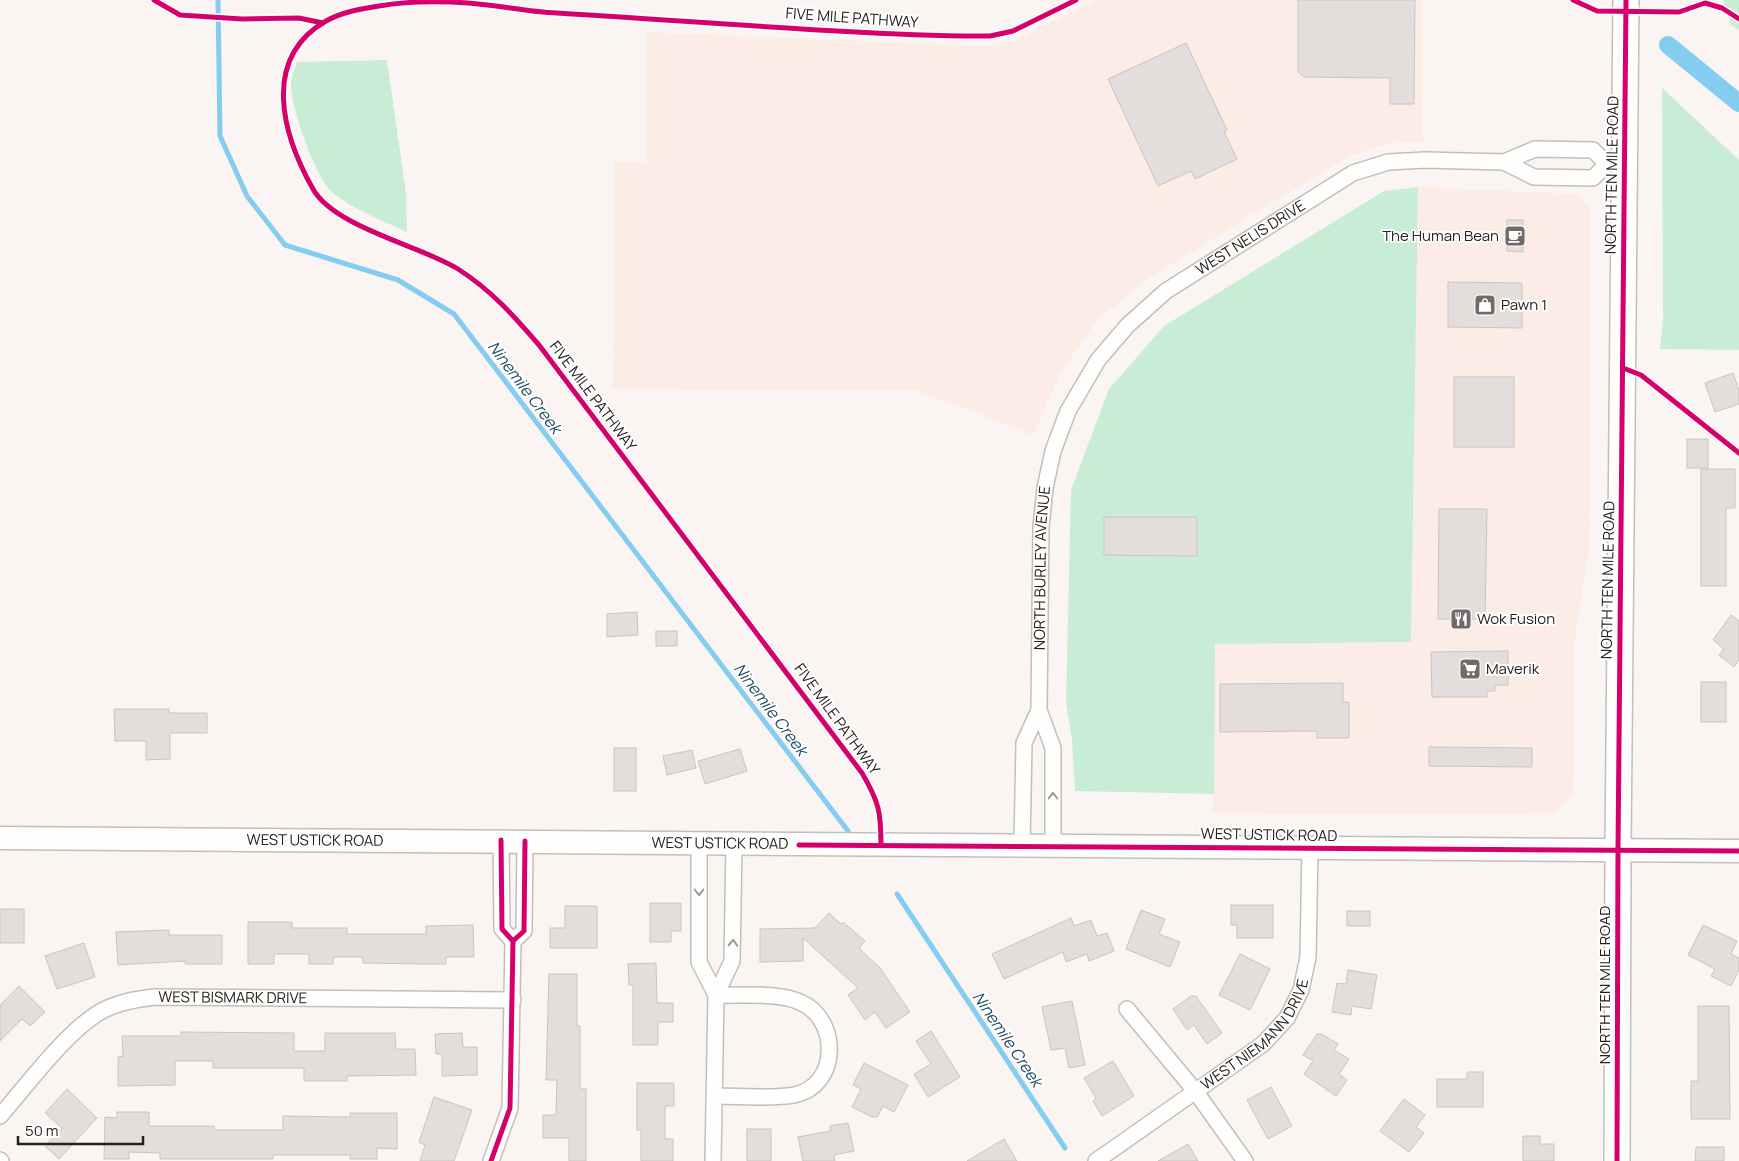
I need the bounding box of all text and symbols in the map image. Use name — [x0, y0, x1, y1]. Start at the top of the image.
street label: FIVE MILE PATHWAY — [785, 2, 920, 33]
street label: NORTH TEN MILE ROAD — [1600, 96, 1623, 254]
street label: WEST NELIS DRIVE — [1191, 195, 1309, 280]
cafe icon: The Human Bean — [1503, 224, 1527, 248]
place label: The Human Bean — [1382, 225, 1499, 246]
shop icon: Pawn 1 — [1473, 293, 1497, 317]
place label: Pawn 1 — [1501, 294, 1547, 315]
water label: Ninemile Creek — [483, 336, 568, 439]
street label: FIVE MILE PATHWAY — [545, 336, 642, 456]
street label: NORTH BURLEY AVENUE — [1029, 485, 1055, 650]
street label: NORTH TEN MILE ROAD — [1596, 501, 1619, 659]
restaurant icon: Wok Fusion — [1449, 607, 1473, 631]
place label: Wok Fusion — [1477, 608, 1555, 629]
supermarket icon: Maverik — [1458, 657, 1482, 681]
water label: Ninemile Creek — [729, 658, 814, 761]
place label: Maverik — [1486, 658, 1540, 679]
street label: FIVE MILE PATHWAY — [790, 659, 885, 779]
one-way arrow — [1048, 792, 1058, 800]
street label: WEST USTICK ROAD — [1201, 823, 1337, 846]
street label: WEST USTICK ROAD — [247, 829, 383, 851]
street label: WEST USTICK ROAD — [652, 832, 788, 854]
one-way arrow — [694, 888, 704, 896]
street label: NORTH TEN MILE ROAD — [1594, 906, 1615, 1064]
one-way arrow — [727, 938, 738, 946]
street label: WEST NIEMANN DRIVE — [1196, 977, 1313, 1095]
street label: WEST BISMARK DRIVE — [158, 986, 307, 1008]
water label: Ninemile Creek — [968, 987, 1049, 1093]
scale bar — [18, 1114, 142, 1146]
text: 50 m — [25, 1120, 59, 1141]

